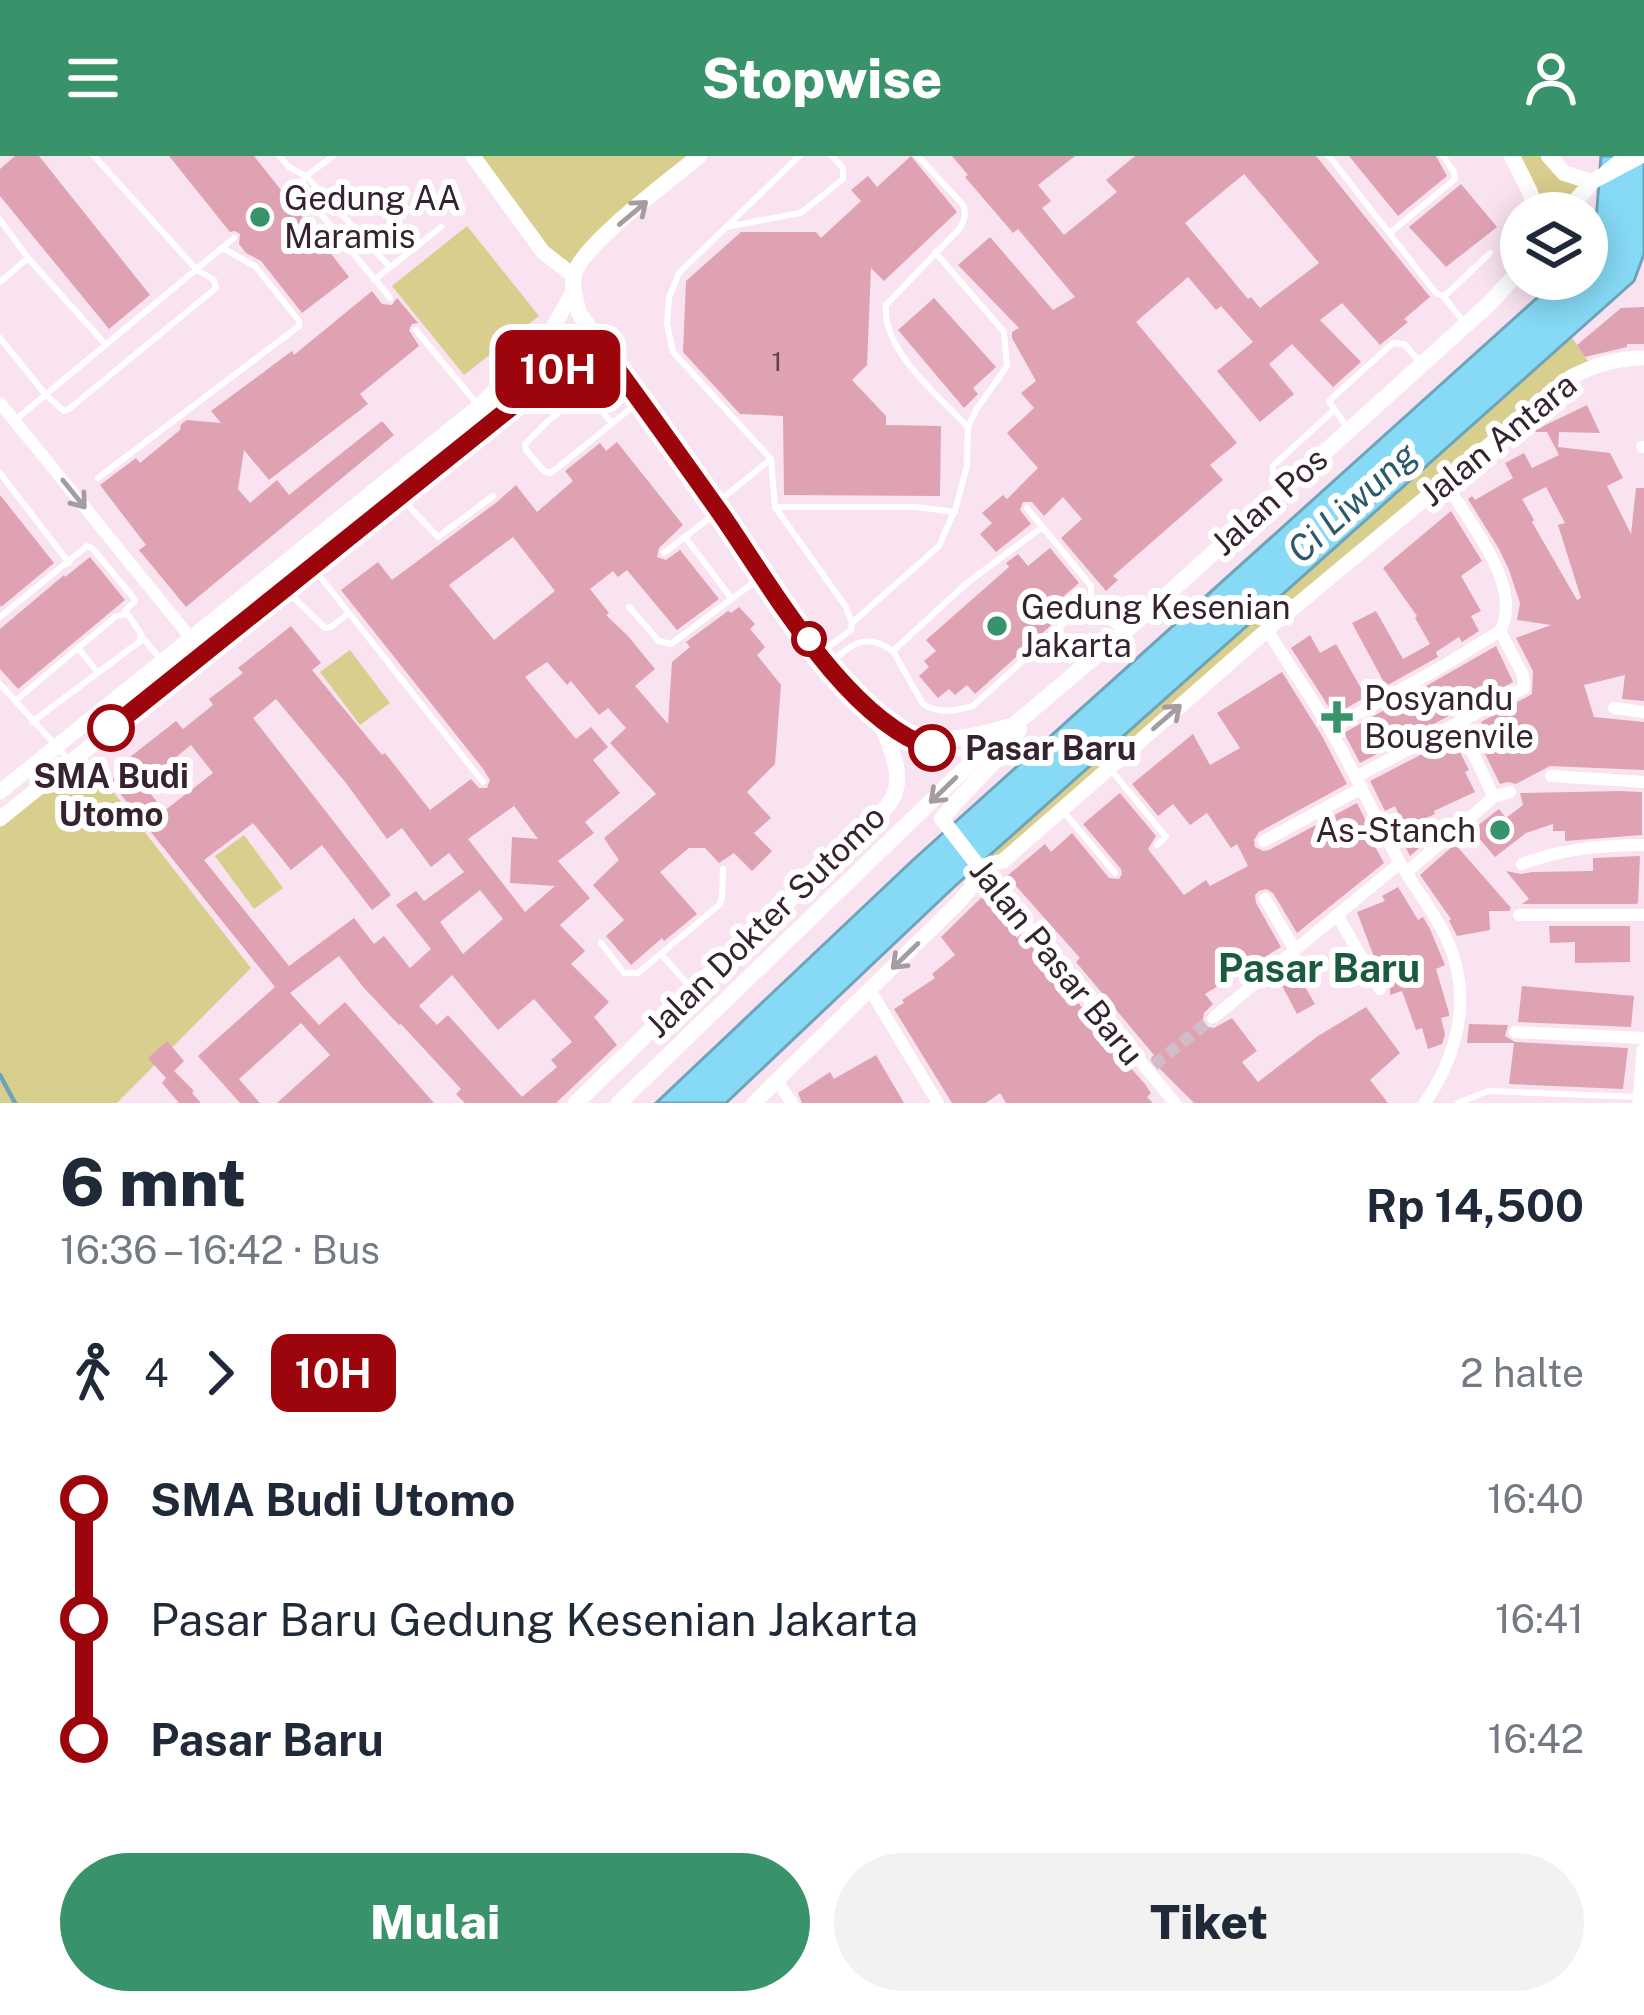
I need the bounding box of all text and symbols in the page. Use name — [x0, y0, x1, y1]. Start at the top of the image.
icon: menu — [60, 45, 126, 111]
icon: person — [1518, 45, 1584, 111]
text: Stopwise — [702, 47, 942, 110]
place label: Gedung AA Maramis — [284, 179, 461, 255]
map controls — [1500, 192, 1608, 300]
button: layers — [1500, 192, 1608, 300]
one-way arrow — [617, 199, 648, 227]
marker: Gedung AA Maramis — [247, 204, 273, 230]
line badge: 10H — [489, 330, 627, 408]
text: 10H — [519, 344, 597, 393]
house number: 1 — [772, 345, 783, 377]
street label: Jalan Antara — [1412, 365, 1584, 513]
water label: Ci Liwung — [1279, 433, 1426, 571]
street label: Jalan Pos — [1203, 439, 1335, 563]
one-way arrow — [60, 478, 86, 510]
place label: Gedung Kesenian Jakarta — [1021, 588, 1291, 664]
marker: Gedung Kesenian Jakarta — [984, 613, 1010, 639]
unlabelled marker — [793, 623, 825, 655]
place label: Posyandu Bougenvile — [1364, 679, 1534, 755]
marker: Posyandu Bougenvile — [1321, 701, 1353, 733]
one-way arrow — [1151, 704, 1182, 731]
marker: SMA Budi Utomo — [89, 706, 133, 750]
marker: Pasar Baru — [910, 726, 954, 770]
place label: Pasar Baru — [965, 729, 1136, 767]
place label: SMA Budi Utomo — [33, 757, 189, 833]
one-way arrow — [929, 775, 958, 804]
street label: Jalan Dokter Sutomo — [638, 797, 892, 1045]
place label: As-Stanch — [1315, 811, 1476, 849]
marker: As-Stanch — [1487, 817, 1513, 843]
street label: Jalan Pasar Baru — [963, 852, 1151, 1072]
one-way arrow — [891, 941, 920, 969]
district label: Pasar Baru — [1218, 945, 1420, 991]
text: 6 mnt — [60, 1143, 246, 1221]
text: Rp 14,500 — [1366, 1179, 1584, 1232]
text: 16:36 – 16:42 · Bus — [60, 1227, 380, 1273]
icon: walk — [60, 1340, 126, 1406]
icon: forward — [187, 1340, 253, 1406]
text: 10H — [295, 1348, 372, 1397]
text: 4 — [144, 1350, 169, 1396]
text: 2 halte — [1460, 1350, 1584, 1396]
text: SMA Budi Utomo — [150, 1473, 515, 1526]
text: 16:40 — [1487, 1476, 1584, 1522]
text: Pasar Baru Gedung Kesenian Jakarta — [150, 1593, 919, 1646]
text: 16:41 — [1495, 1596, 1584, 1642]
text: Pasar Baru — [150, 1713, 384, 1766]
text: 16:42 — [1488, 1716, 1584, 1762]
button: Mulai — [60, 1853, 810, 1991]
button: Tiket — [834, 1853, 1584, 1991]

